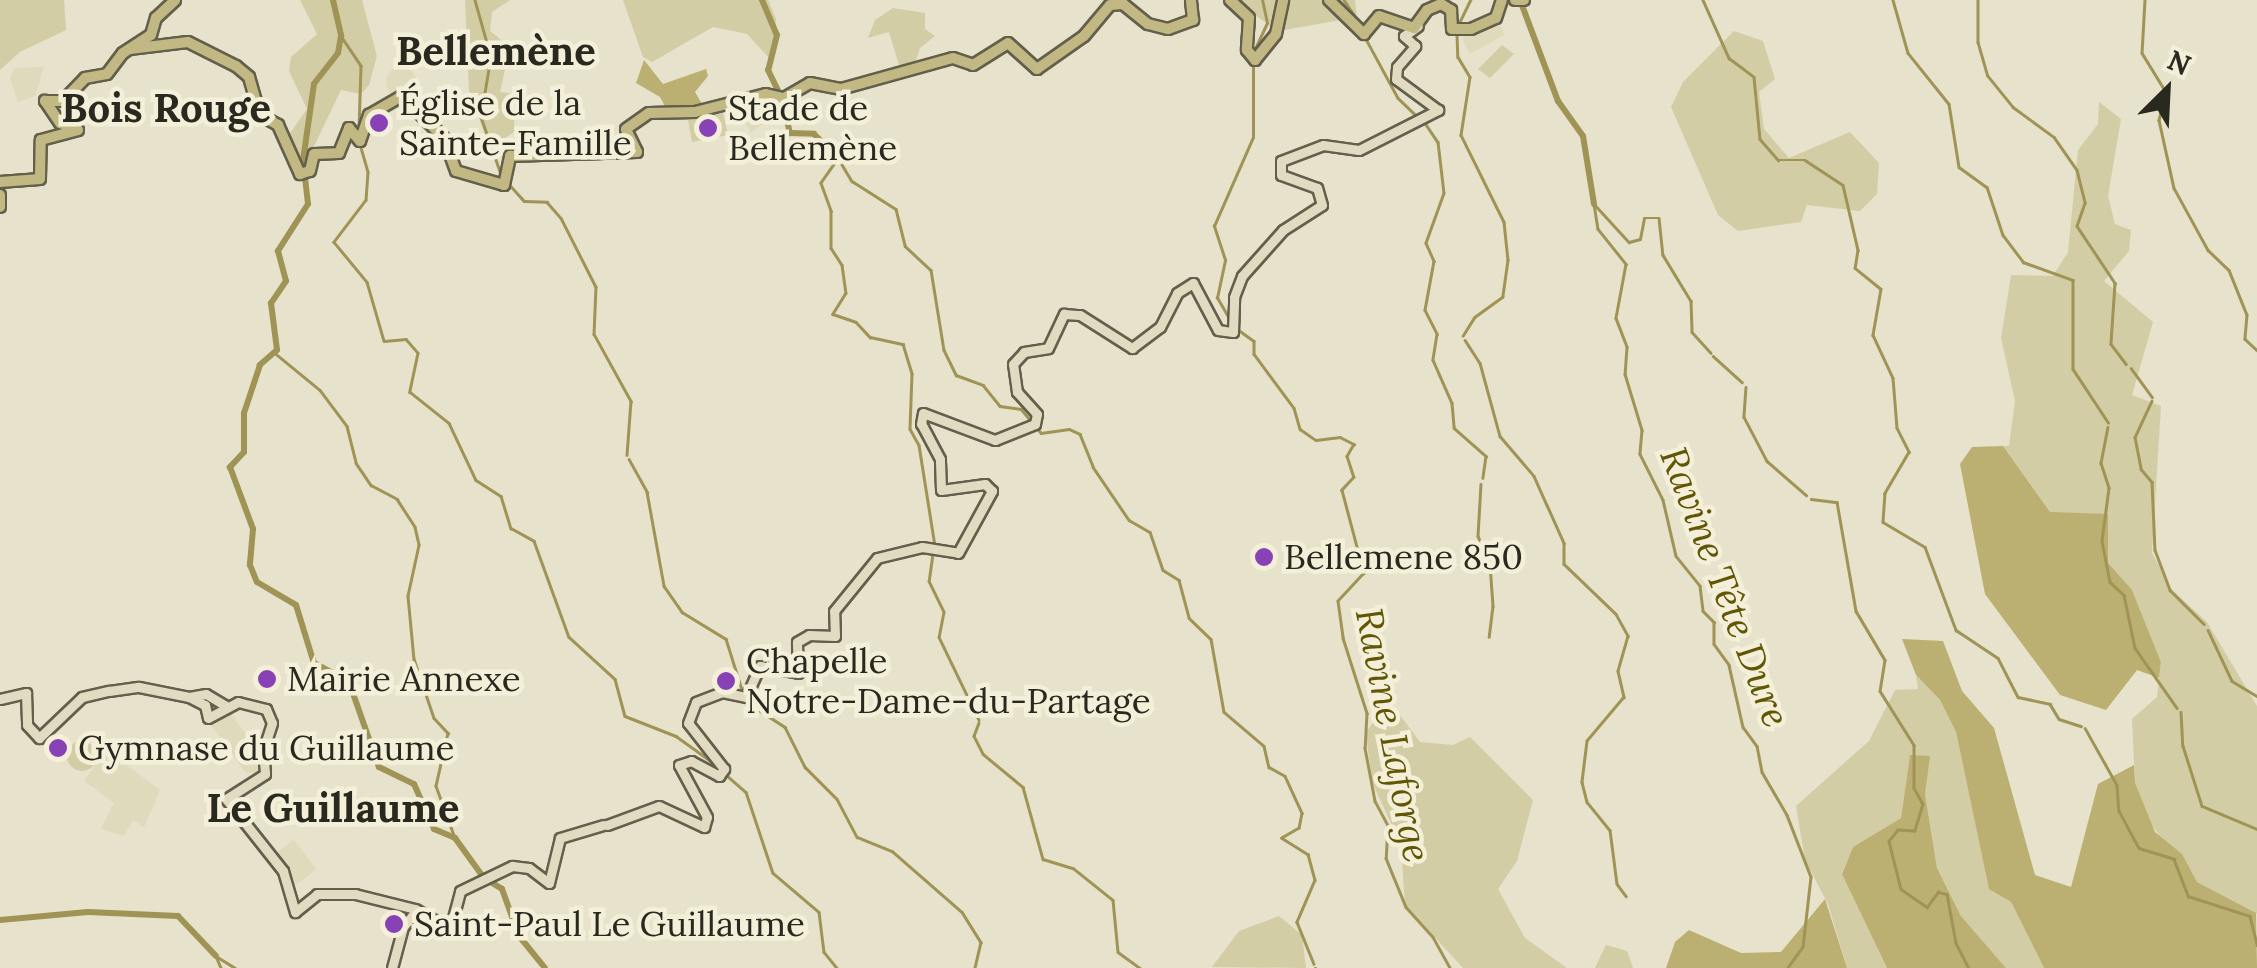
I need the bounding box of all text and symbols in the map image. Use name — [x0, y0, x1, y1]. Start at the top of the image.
district label: Bellemène — [396, 27, 596, 75]
north arrow — [2117, 40, 2217, 140]
text: N — [2162, 42, 2196, 83]
place label: Église de la Sainte-Famille — [399, 82, 632, 164]
district label: Bois Rouge — [61, 84, 271, 132]
place label: Stade de Bellemène — [728, 87, 897, 169]
marker: Église de la Sainte-Famille — [368, 112, 390, 134]
marker: Stade de Bellemène — [697, 117, 719, 139]
water label: Ravine Tête Dure — [1651, 441, 1799, 733]
place label: Bellemene 850 — [1284, 536, 1523, 578]
marker: Bellemene 850 — [1253, 546, 1275, 568]
water label: Ravine Laforge — [1346, 604, 1440, 866]
place label: Chapelle Notre-Dame-du-Partage — [746, 640, 1151, 722]
place label: Mairie Annexe — [287, 658, 521, 700]
marker: Mairie Annexe — [256, 668, 278, 690]
marker: Chapelle Notre-Dame-du-Partage — [715, 670, 737, 692]
place label: Gymnase du Guillaume — [78, 727, 455, 769]
marker: Gymnase du Guillaume — [47, 737, 69, 759]
district label: Le Guillaume — [206, 784, 460, 832]
place label: Saint-Paul Le Guillaume — [414, 903, 805, 945]
marker: Saint-Paul Le Guillaume — [383, 913, 405, 935]

